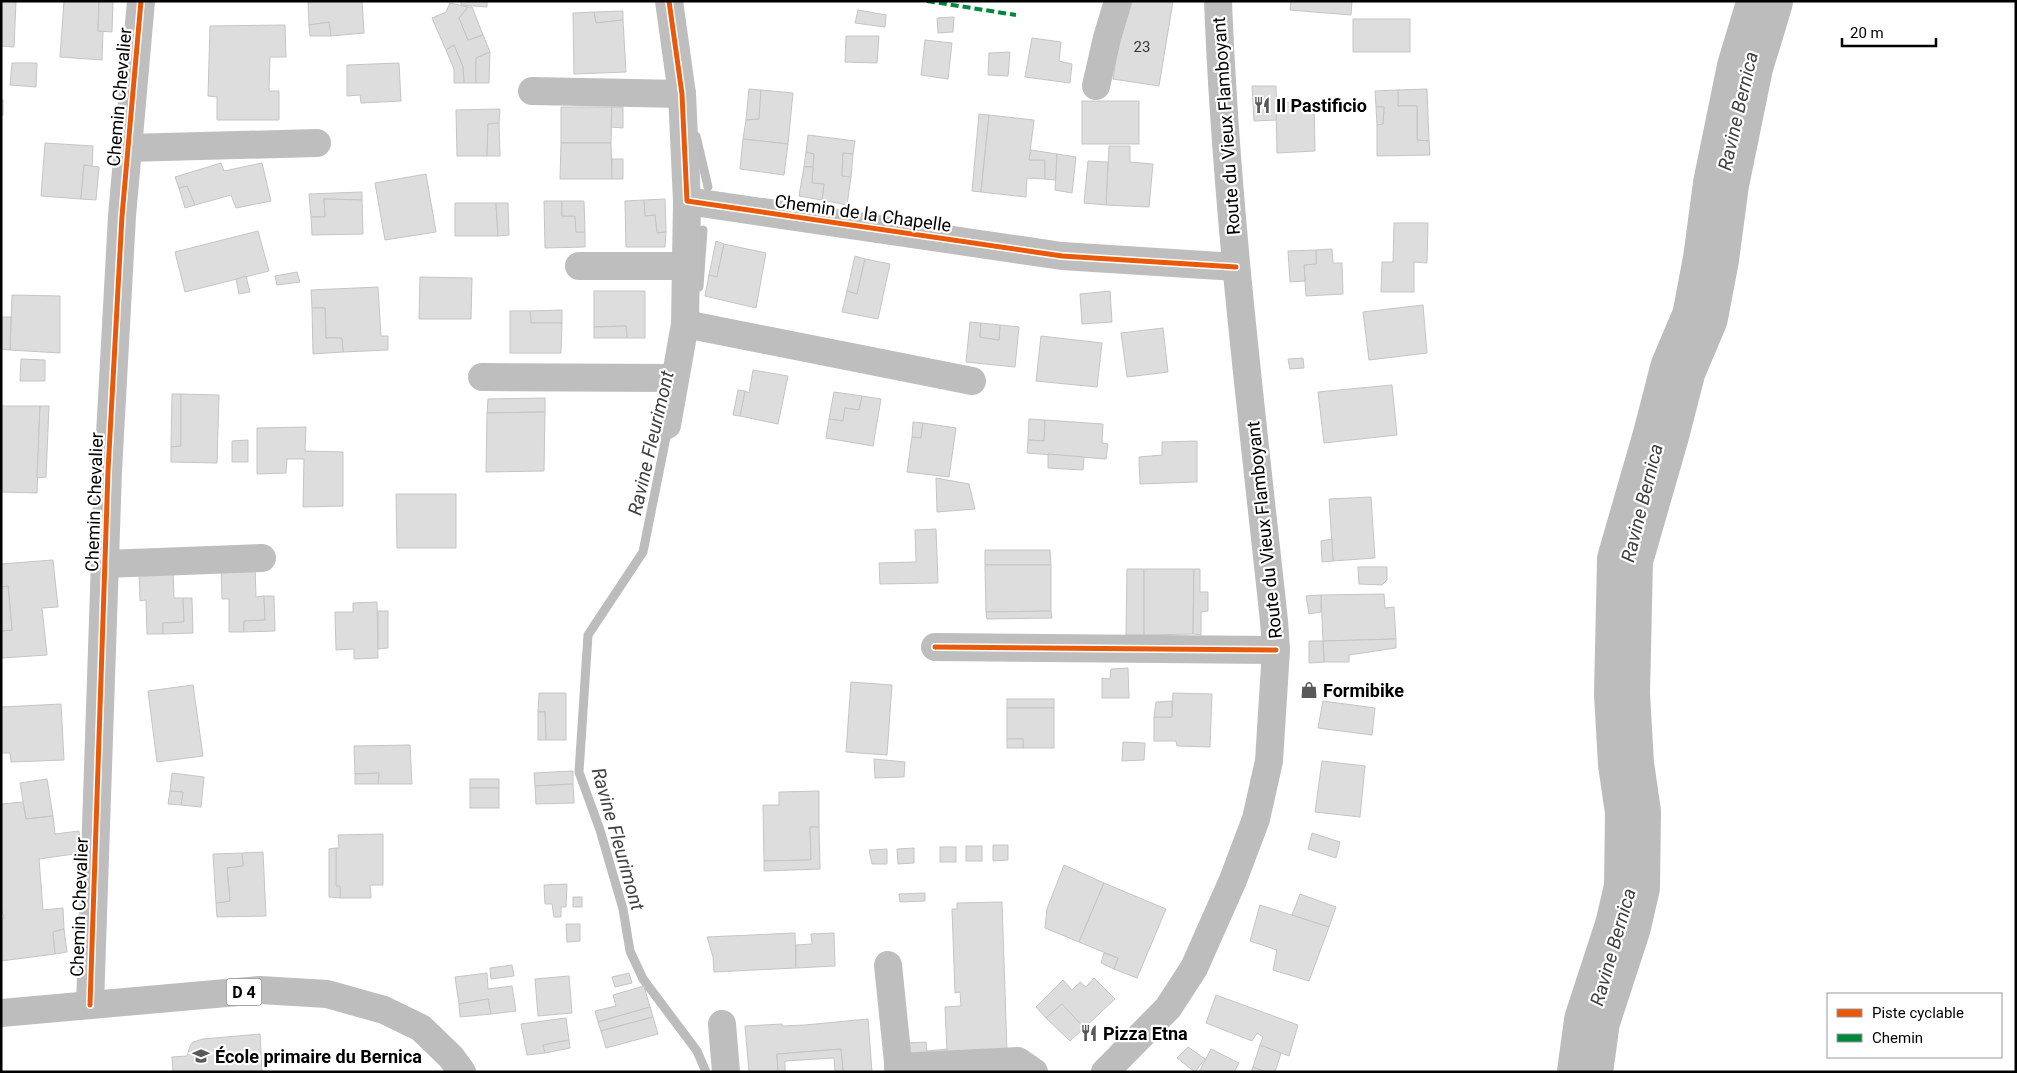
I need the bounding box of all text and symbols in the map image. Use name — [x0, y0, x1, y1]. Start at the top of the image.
scale bar — [1842, 15, 1936, 47]
street label: Route du Vieux Flamboyant — [1208, 16, 1244, 236]
text: 20 m — [1850, 24, 1884, 42]
street label: Chemin Chevalier — [102, 27, 136, 167]
house number: 23 — [1134, 38, 1150, 56]
water label: Ravine Bernica — [1713, 49, 1763, 173]
restaurant icon: Il Pastificio — [1252, 95, 1272, 115]
place label: Il Pastificio — [1276, 95, 1367, 116]
street label: Chemin de la Chapelle — [773, 190, 953, 236]
water label: Ravine Fleurimont — [623, 368, 679, 517]
street label: Route du Vieux Flamboyant — [1242, 420, 1286, 640]
street label: Chemin Chevalier — [81, 432, 107, 572]
water label: Ravine Bernica — [1616, 441, 1668, 565]
shop icon: Formibike — [1299, 680, 1319, 700]
place label: Formibike — [1323, 680, 1404, 701]
water label: Ravine Fleurimont — [587, 765, 650, 914]
street label: Chemin Chevalier — [66, 837, 92, 977]
water label: Ravine Bernica — [1585, 886, 1641, 1008]
road number: D 4 — [226, 979, 262, 1006]
legend — [1827, 993, 2002, 1058]
text: Piste cyclable — [1872, 1004, 1964, 1022]
restaurant icon: Pizza Etna — [1079, 1023, 1099, 1043]
place label: Pizza Etna — [1103, 1023, 1188, 1044]
text: Chemin — [1872, 1029, 1923, 1047]
school or university icon: École primaire du Bernica — [191, 1046, 211, 1066]
place label: École primaire du Bernica — [215, 1046, 422, 1067]

